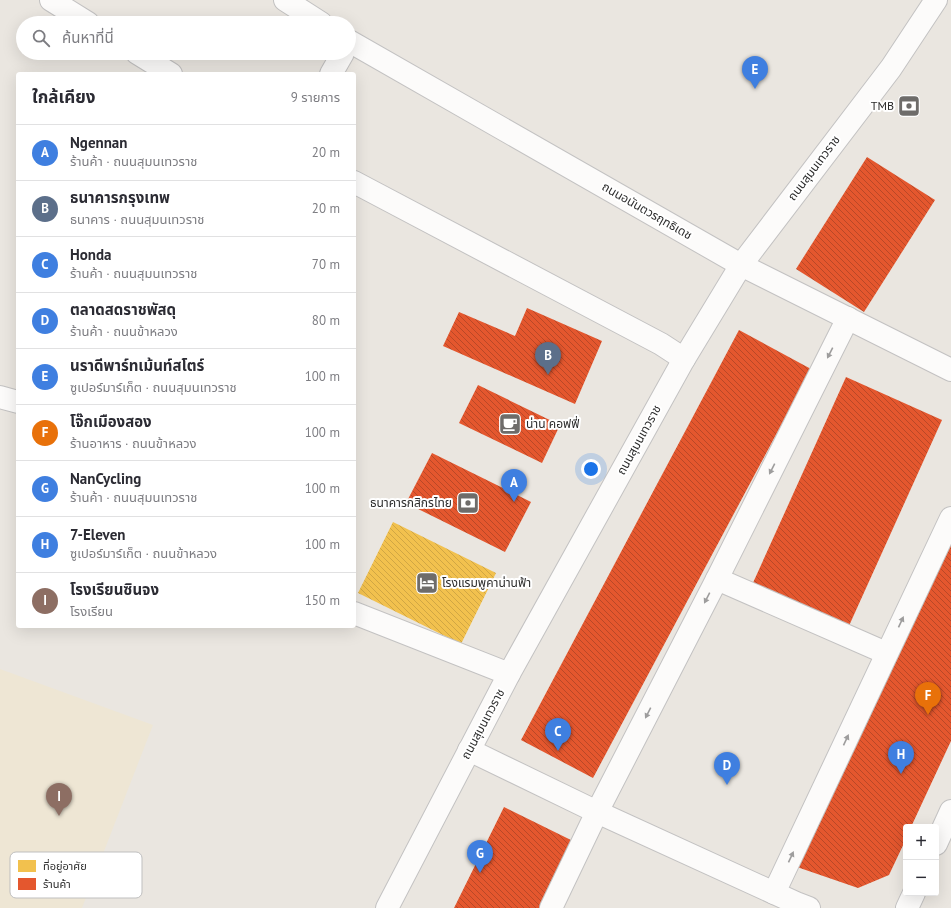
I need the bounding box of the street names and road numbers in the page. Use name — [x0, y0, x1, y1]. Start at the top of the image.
street label: ถนนสุมนเทวราช — [784, 132, 843, 203]
street label: ถนนอนันตวรฤทธิเดช — [600, 179, 695, 242]
street label: ถนนสุมนเทวราช — [613, 402, 664, 477]
street label: ถนนสุมนเทวราช — [458, 686, 507, 762]

